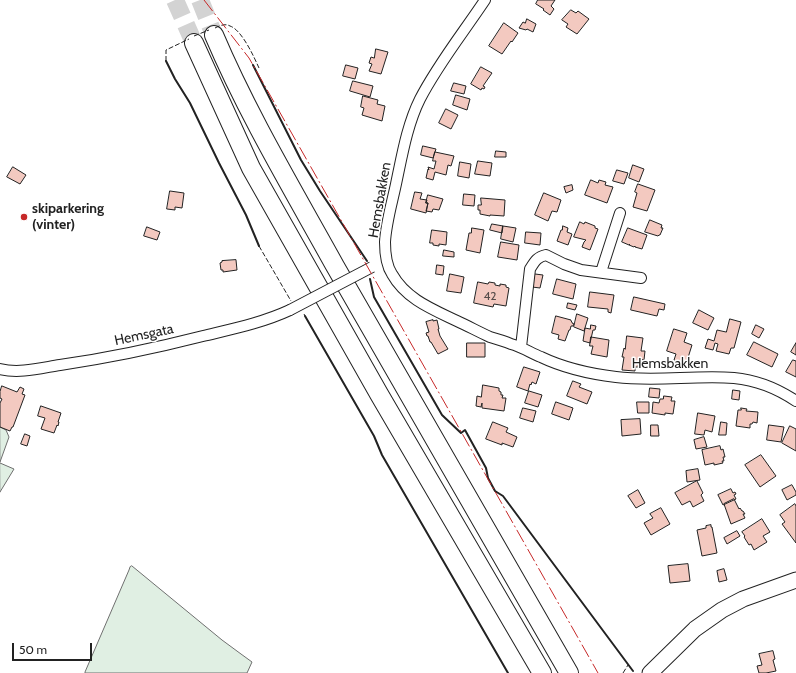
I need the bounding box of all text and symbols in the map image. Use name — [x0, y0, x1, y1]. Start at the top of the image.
street label: Hemsbakken — [365, 161, 395, 239]
place label: skiparkering (vinter) — [32, 201, 104, 234]
marker: skiparkering (vinter) — [19, 212, 29, 222]
house number: 42 — [483, 289, 497, 303]
street label: Hemsgata — [113, 321, 175, 349]
street label: Hemsbakken — [632, 356, 708, 372]
scale bar — [14, 635, 94, 661]
text: 50 m — [19, 642, 47, 657]

